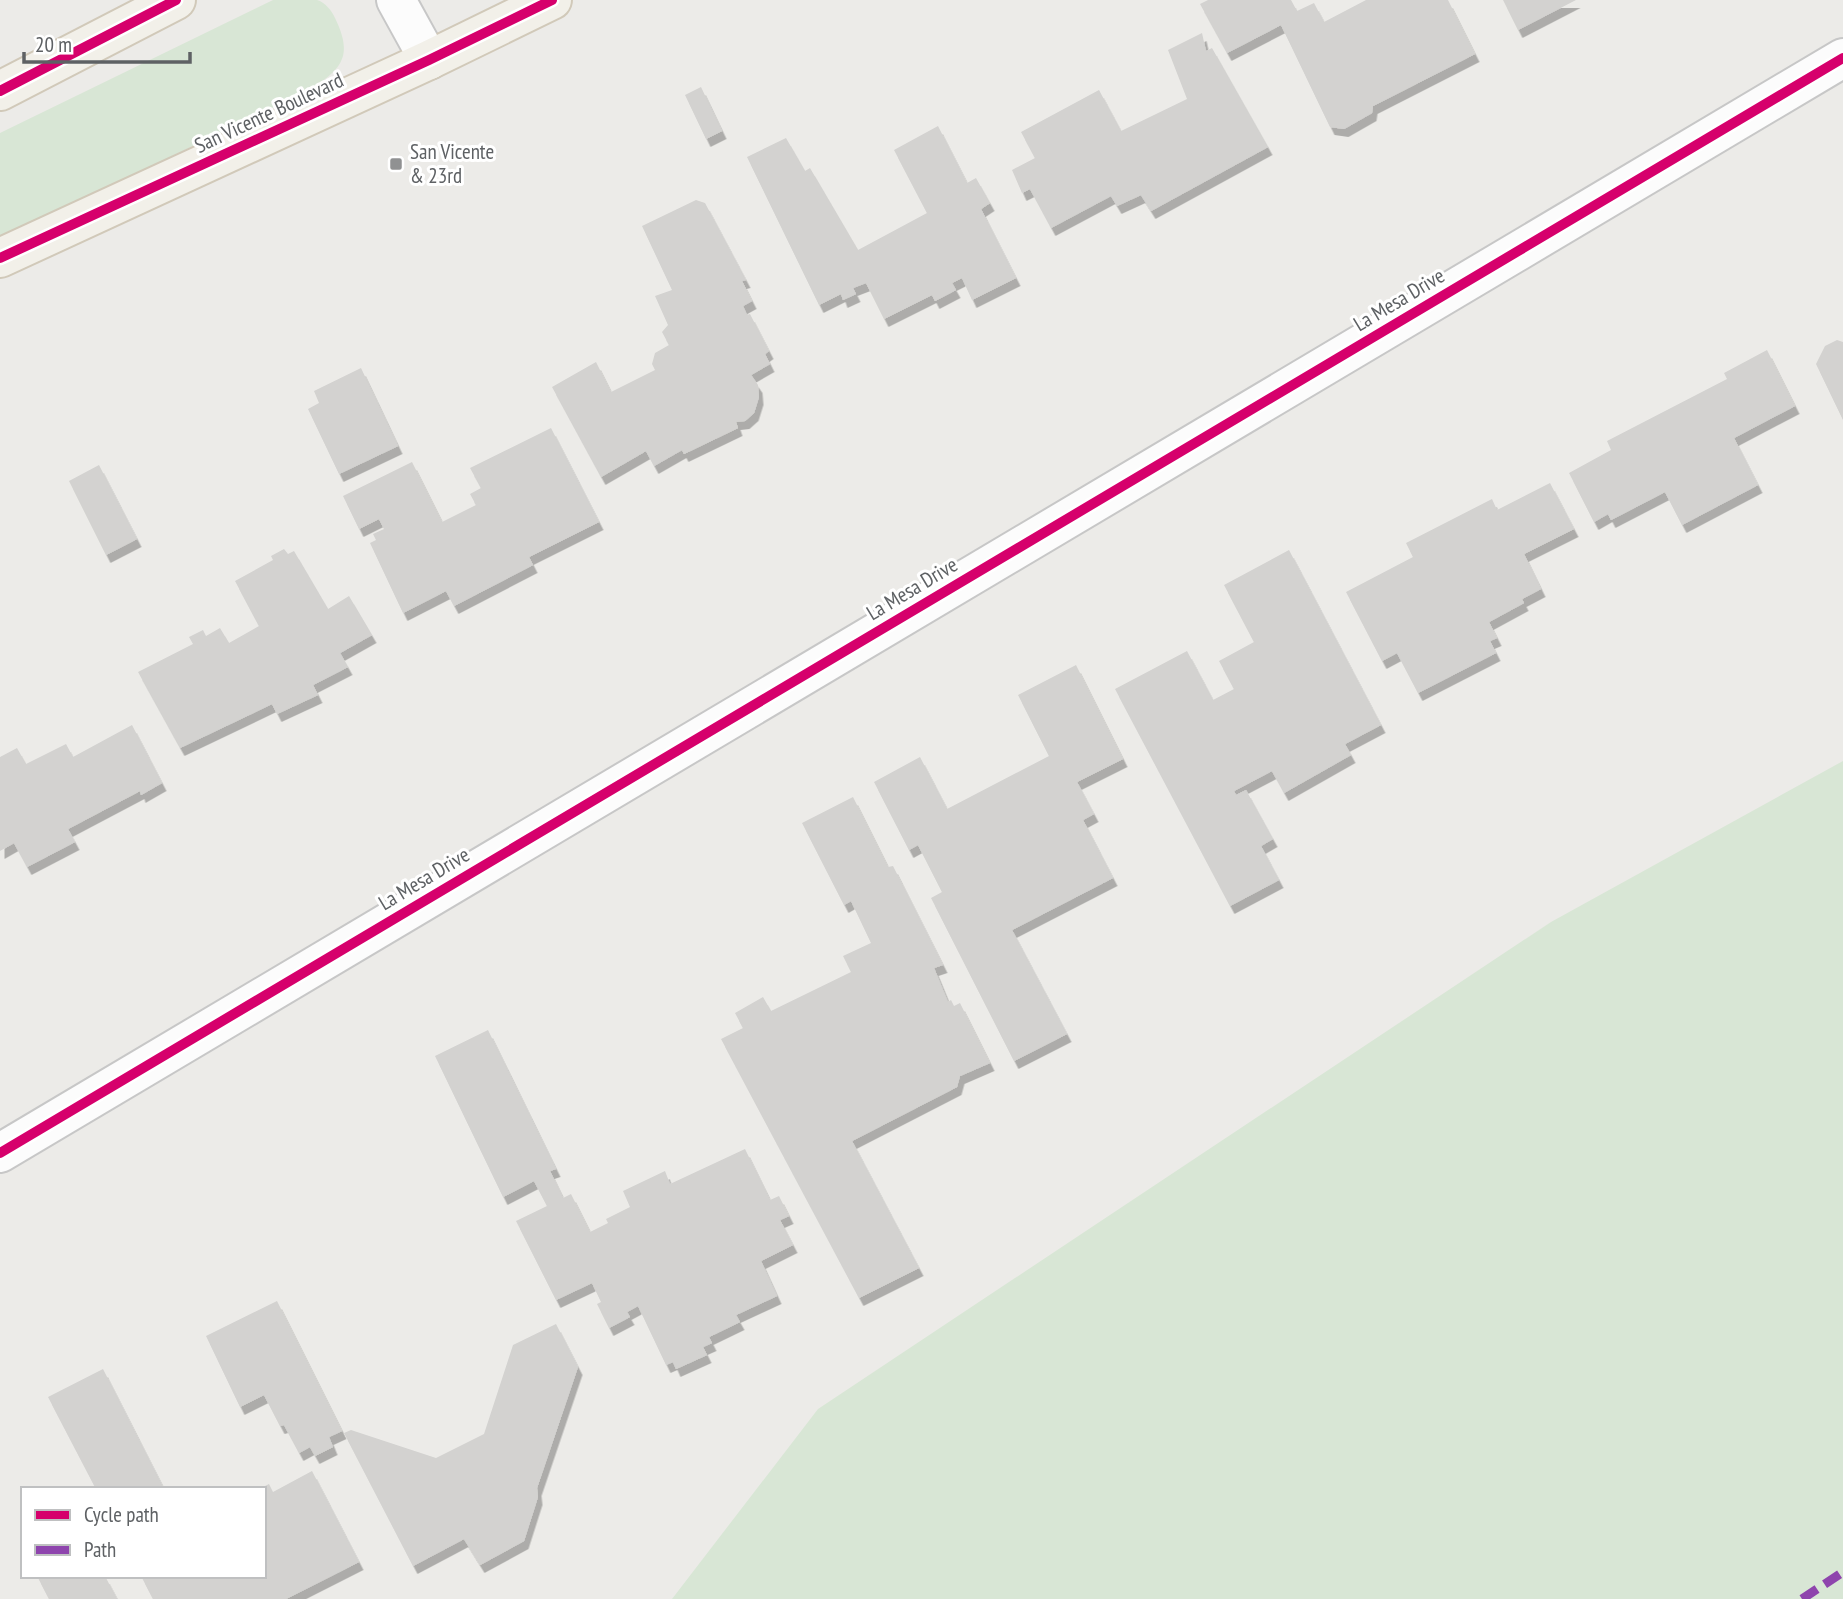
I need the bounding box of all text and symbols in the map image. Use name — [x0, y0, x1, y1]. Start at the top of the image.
scale bar — [24, 21, 191, 65]
text: 20 m — [35, 31, 72, 58]
street label: San Vicente Boulevard — [190, 66, 348, 159]
place label: San Vicente & 23rd — [410, 138, 494, 189]
marker: San Vicente & 23rd — [388, 156, 404, 172]
street label: La Mesa Drive — [1348, 262, 1449, 337]
street label: La Mesa Drive — [861, 551, 962, 626]
street label: La Mesa Drive — [373, 841, 474, 916]
legend — [21, 1487, 266, 1578]
text: Cycle path — [84, 1501, 159, 1528]
text: Path — [84, 1536, 116, 1563]

